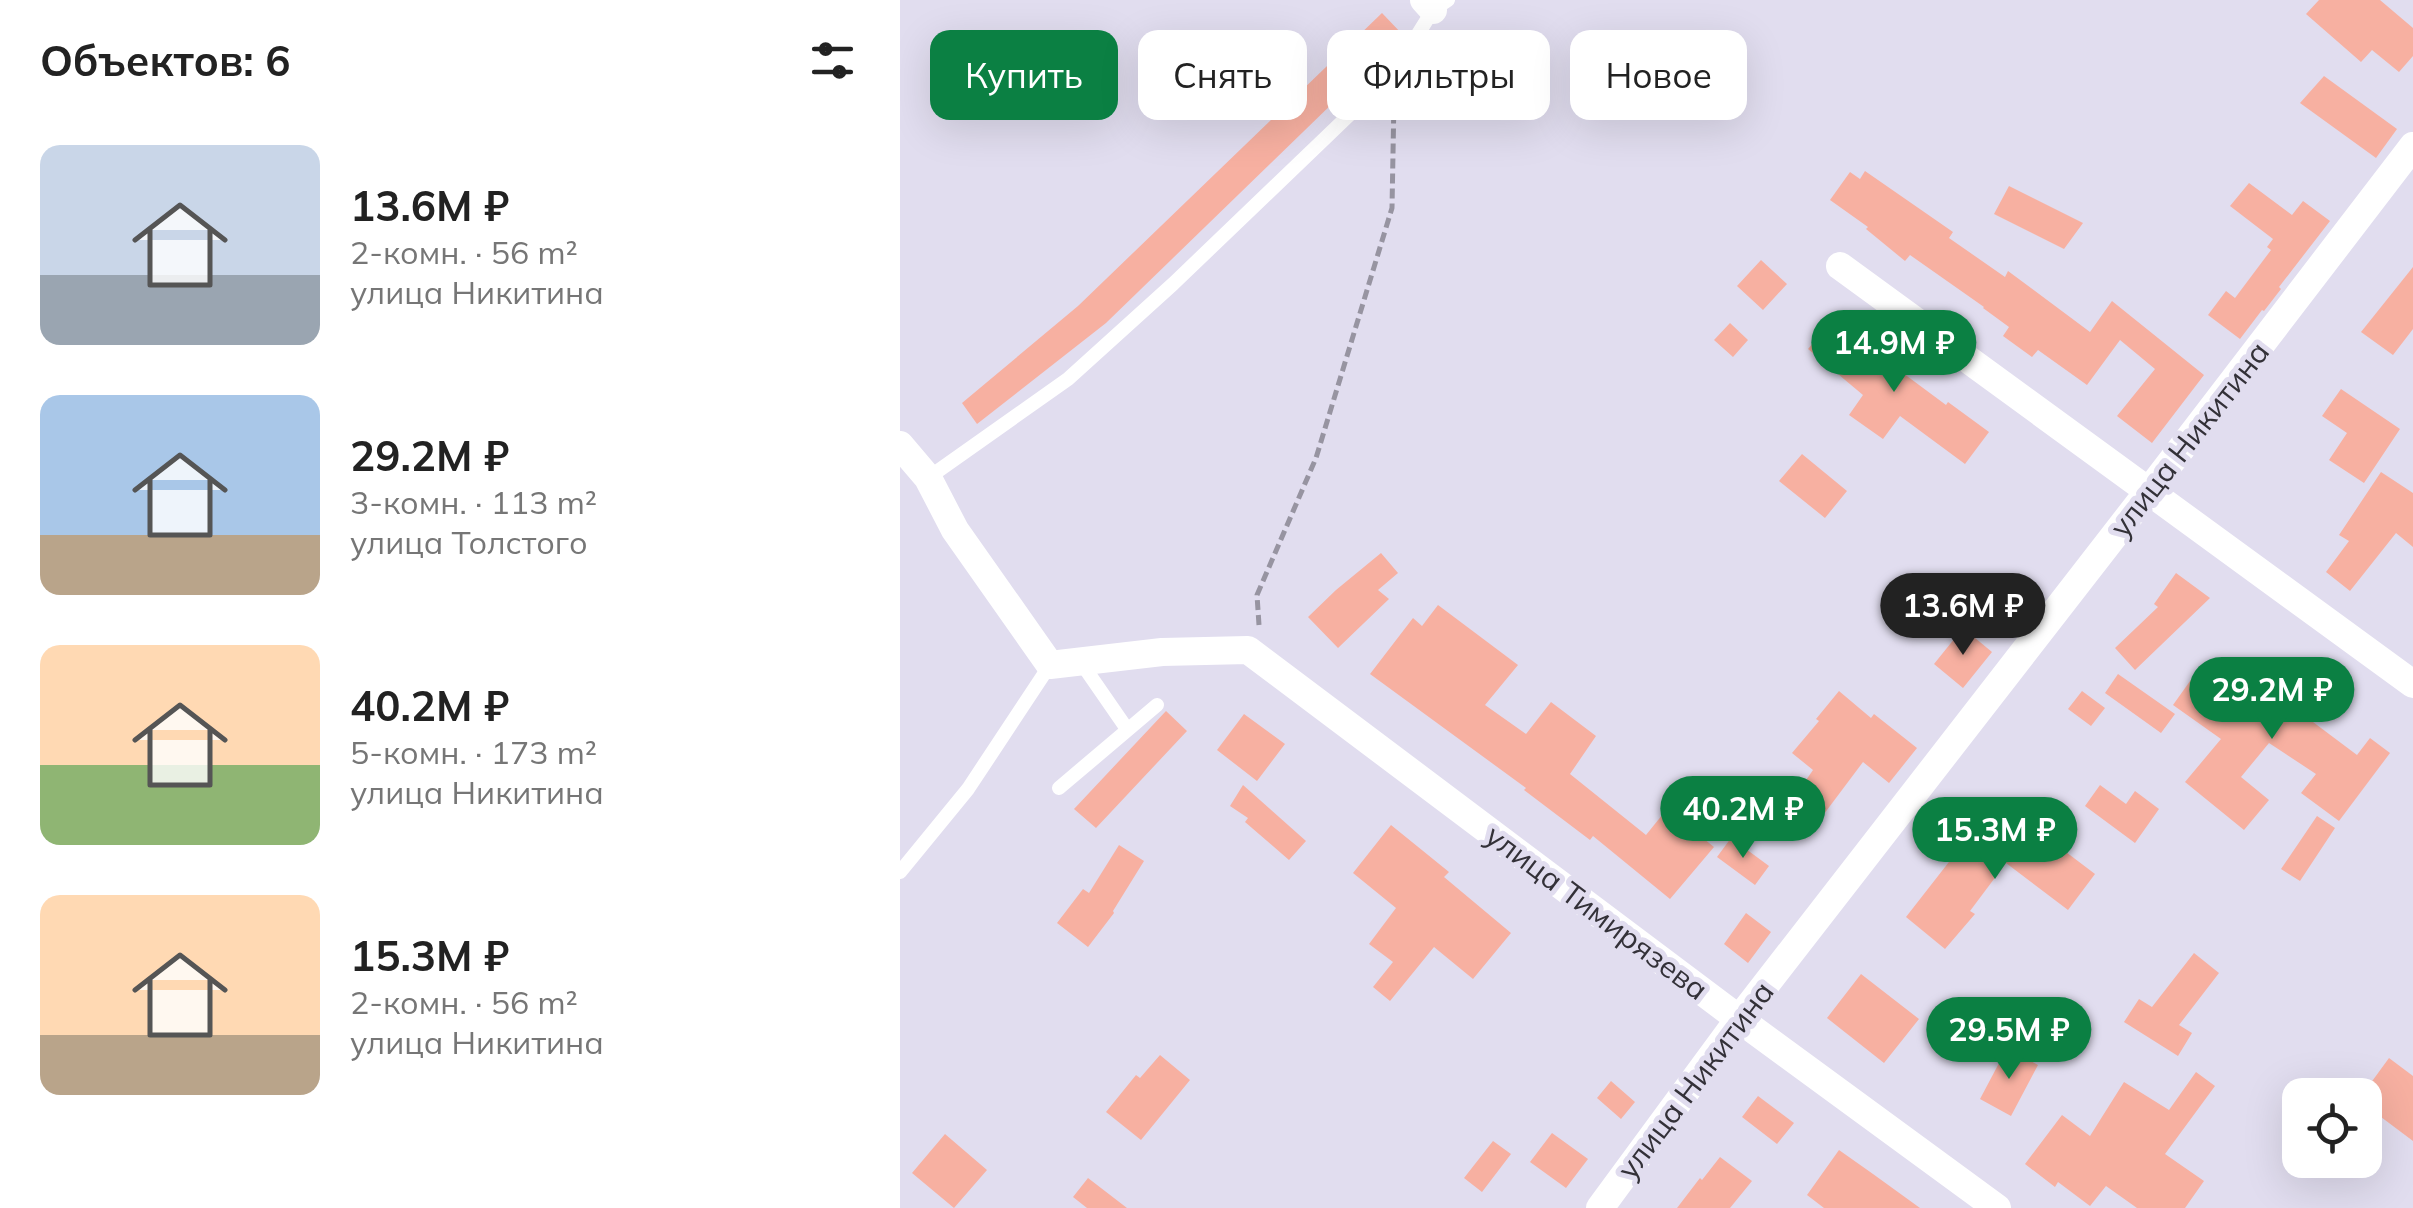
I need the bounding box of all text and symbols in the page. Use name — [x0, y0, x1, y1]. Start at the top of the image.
chip: Купить — [930, 30, 1118, 120]
chip: Снять — [1138, 30, 1307, 120]
chip: Фильтры — [1327, 30, 1550, 120]
chip: Новое — [1570, 30, 1747, 120]
icon: filters — [805, 33, 860, 88]
text: Объектов: 6 — [40, 34, 290, 87]
text: 13.6M ₽ — [350, 179, 509, 232]
icon: home — [120, 185, 240, 305]
text: 2-комн. · 56 m² — [350, 232, 578, 272]
text: улица Никитина — [350, 272, 604, 312]
pin: 14.9M ₽ — [1802, 310, 1986, 395]
text: 14.9M ₽ — [1833, 322, 1955, 362]
street label: улица Никитина — [2101, 334, 2277, 544]
text: 29.2M ₽ — [350, 429, 509, 482]
icon: home — [120, 435, 240, 555]
text: 3-комн. · 113 m² — [350, 482, 597, 522]
text: улица Толстого — [350, 522, 588, 562]
pin: 13.6M ₽ — [1871, 573, 2055, 658]
text: 13.6M ₽ — [1902, 585, 2024, 625]
pin: 29.2M ₽ — [2180, 657, 2364, 742]
text: 29.2M ₽ — [2211, 669, 2333, 709]
text: 40.2M ₽ — [350, 679, 509, 732]
icon: home — [120, 685, 240, 805]
text: 5-комн. · 173 m² — [350, 732, 597, 772]
text: улица Никитина — [350, 772, 604, 812]
pin: 40.2M ₽ — [1651, 776, 1835, 861]
text: 40.2M ₽ — [1682, 788, 1804, 828]
pin: 15.3M ₽ — [1903, 797, 2087, 882]
text: 15.3M ₽ — [1934, 809, 2056, 849]
street label: улица Тимирязева — [1478, 816, 1716, 1008]
text: 15.3M ₽ — [350, 929, 509, 982]
icon: home — [120, 935, 240, 1055]
street label: улица Никитина — [1608, 974, 1782, 1186]
text: 2-комн. · 56 m² — [350, 982, 578, 1022]
pin: 29.5M ₽ — [1917, 997, 2101, 1082]
text: 29.5M ₽ — [1948, 1009, 2070, 1049]
text: улица Никитина — [350, 1022, 604, 1062]
map controls — [2282, 1078, 2382, 1178]
button: locate — [2282, 1078, 2382, 1178]

